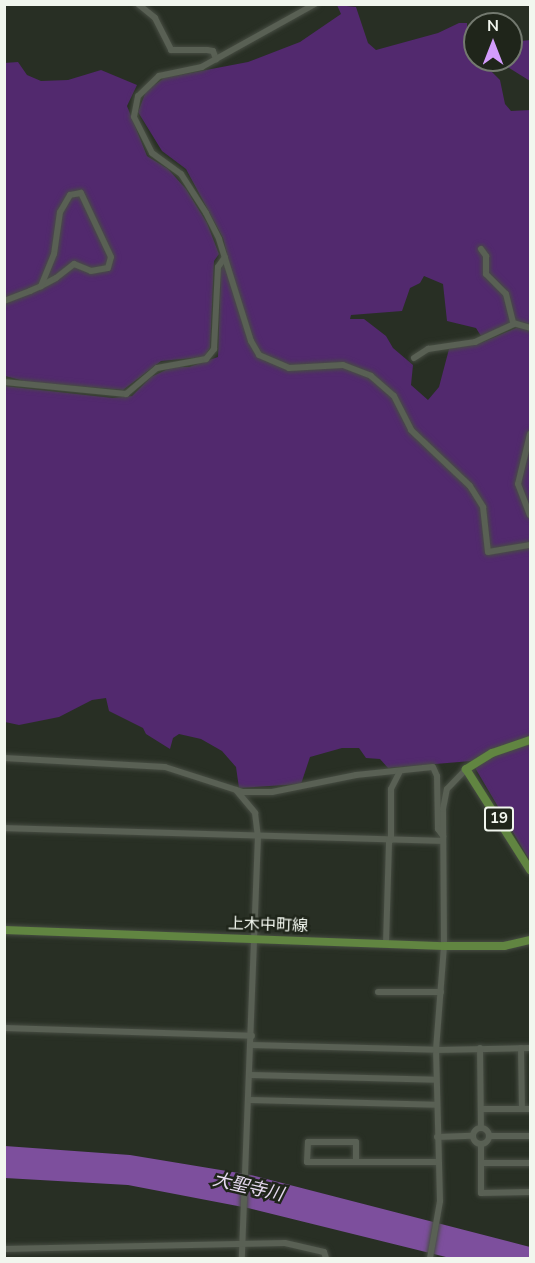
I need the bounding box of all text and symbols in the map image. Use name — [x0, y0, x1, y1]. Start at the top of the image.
north arrow — [463, 12, 523, 72]
text: N — [487, 15, 499, 37]
road number: 19 — [484, 807, 514, 831]
street label: 上木中町線 — [228, 914, 308, 936]
water label: 大聖寺川 — [210, 1168, 286, 1206]

